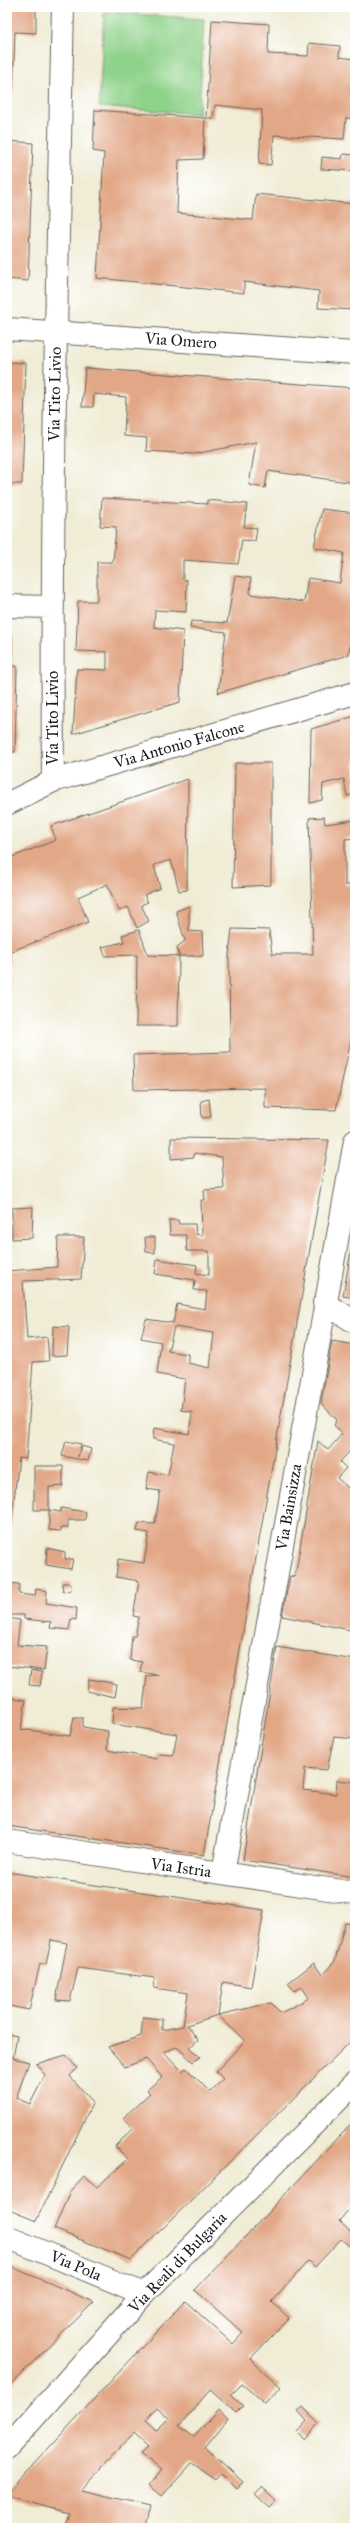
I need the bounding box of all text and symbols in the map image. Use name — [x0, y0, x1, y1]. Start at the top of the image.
street label: Via Omero — [143, 328, 218, 352]
street label: Via Tito Livio — [44, 347, 65, 442]
street label: Via Tito Livio — [43, 671, 62, 766]
street label: Via Antonio Falcone — [111, 717, 247, 772]
street label: Via Bainsizza — [271, 1462, 306, 1553]
street label: Via Istria — [148, 1854, 213, 1881]
street label: Via Reali di Bulgaria — [124, 2208, 231, 2318]
street label: Via Pola — [46, 2246, 104, 2285]

